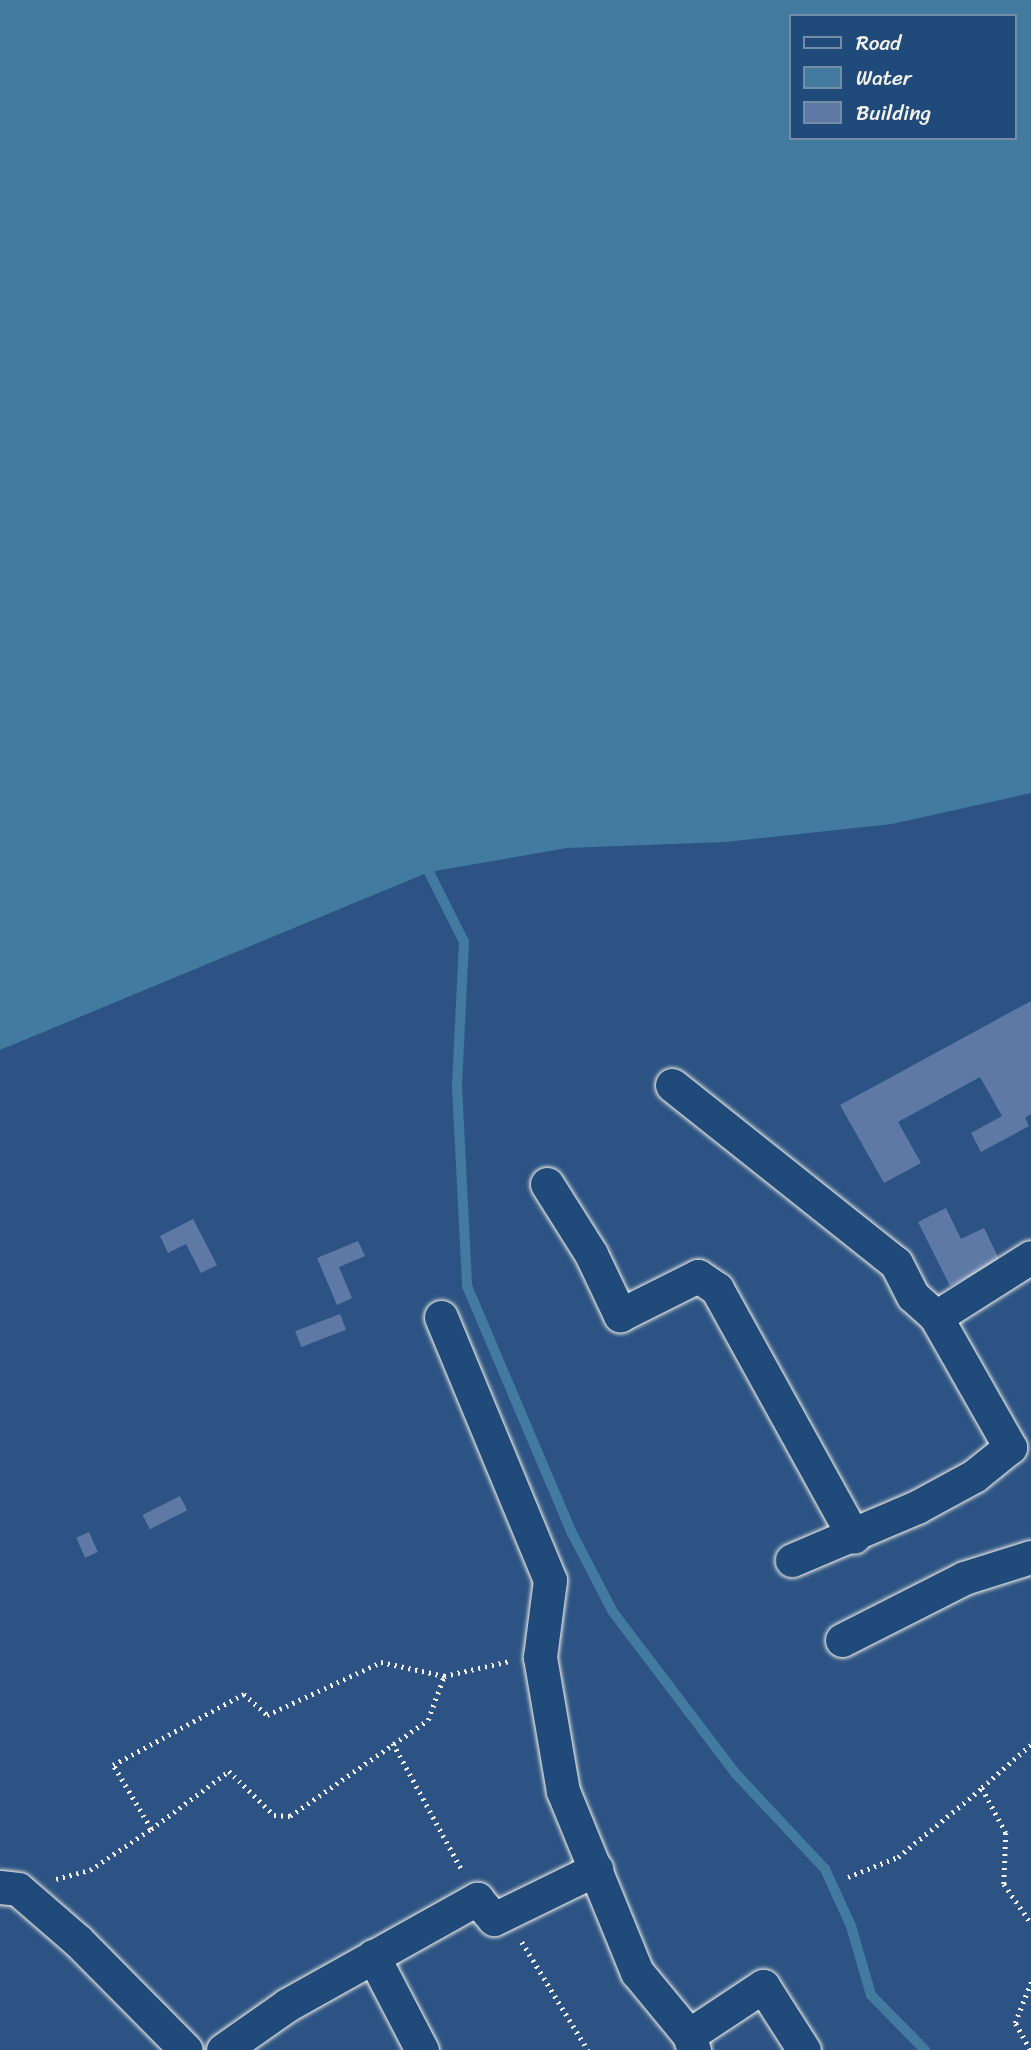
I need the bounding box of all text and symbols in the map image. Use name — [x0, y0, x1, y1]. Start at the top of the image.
legend — [790, 14, 1017, 140]
text: Road — [856, 24, 901, 62]
text: Water — [856, 59, 911, 97]
text: Building — [856, 94, 931, 132]

